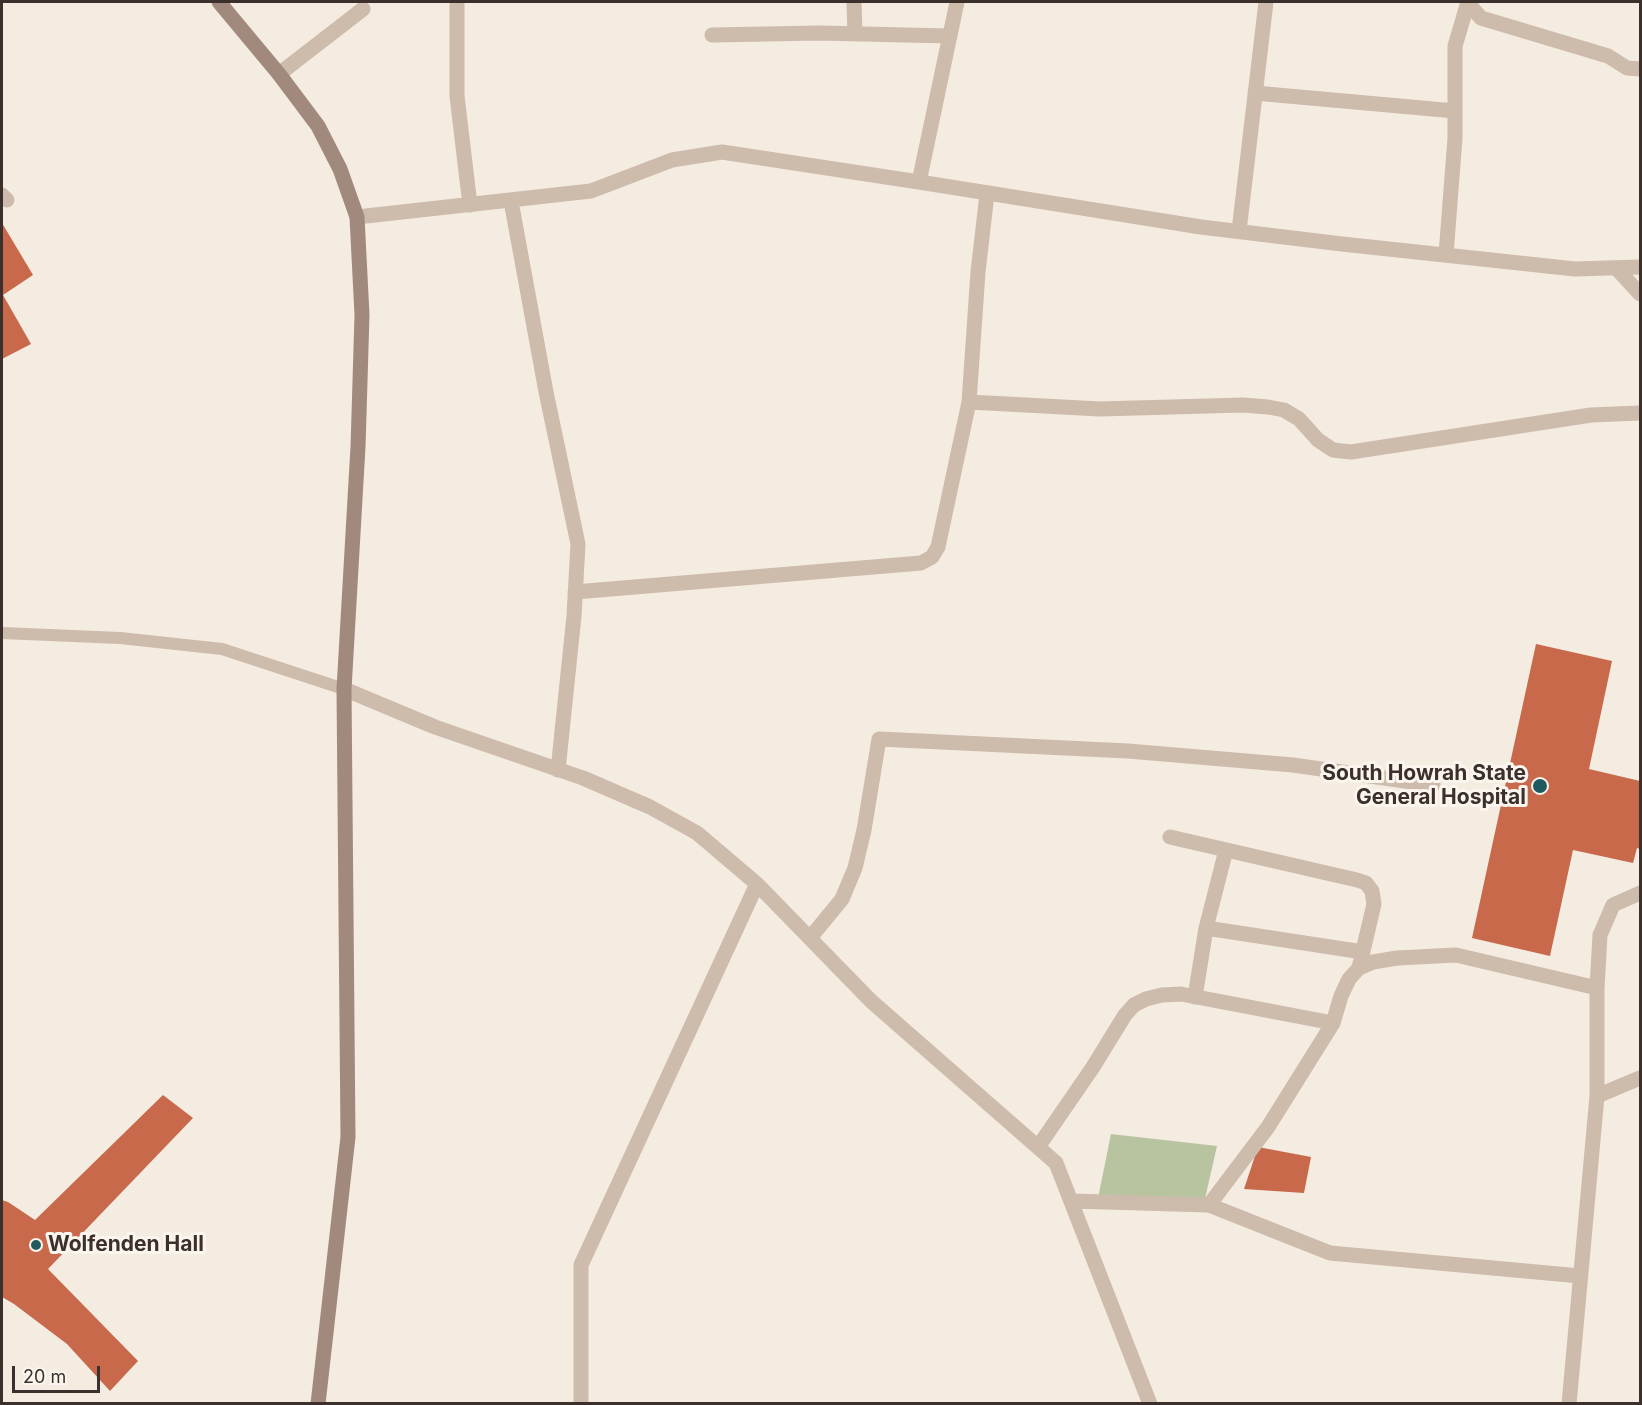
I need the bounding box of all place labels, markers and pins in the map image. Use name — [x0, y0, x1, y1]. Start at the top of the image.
place label: South Howrah State General Hospital — [1322, 761, 1526, 811]
marker: South Howrah State General Hospital — [1531, 777, 1549, 795]
place label: Wolfenden Hall — [48, 1232, 204, 1258]
marker: Wolfenden Hall — [29, 1238, 43, 1252]

